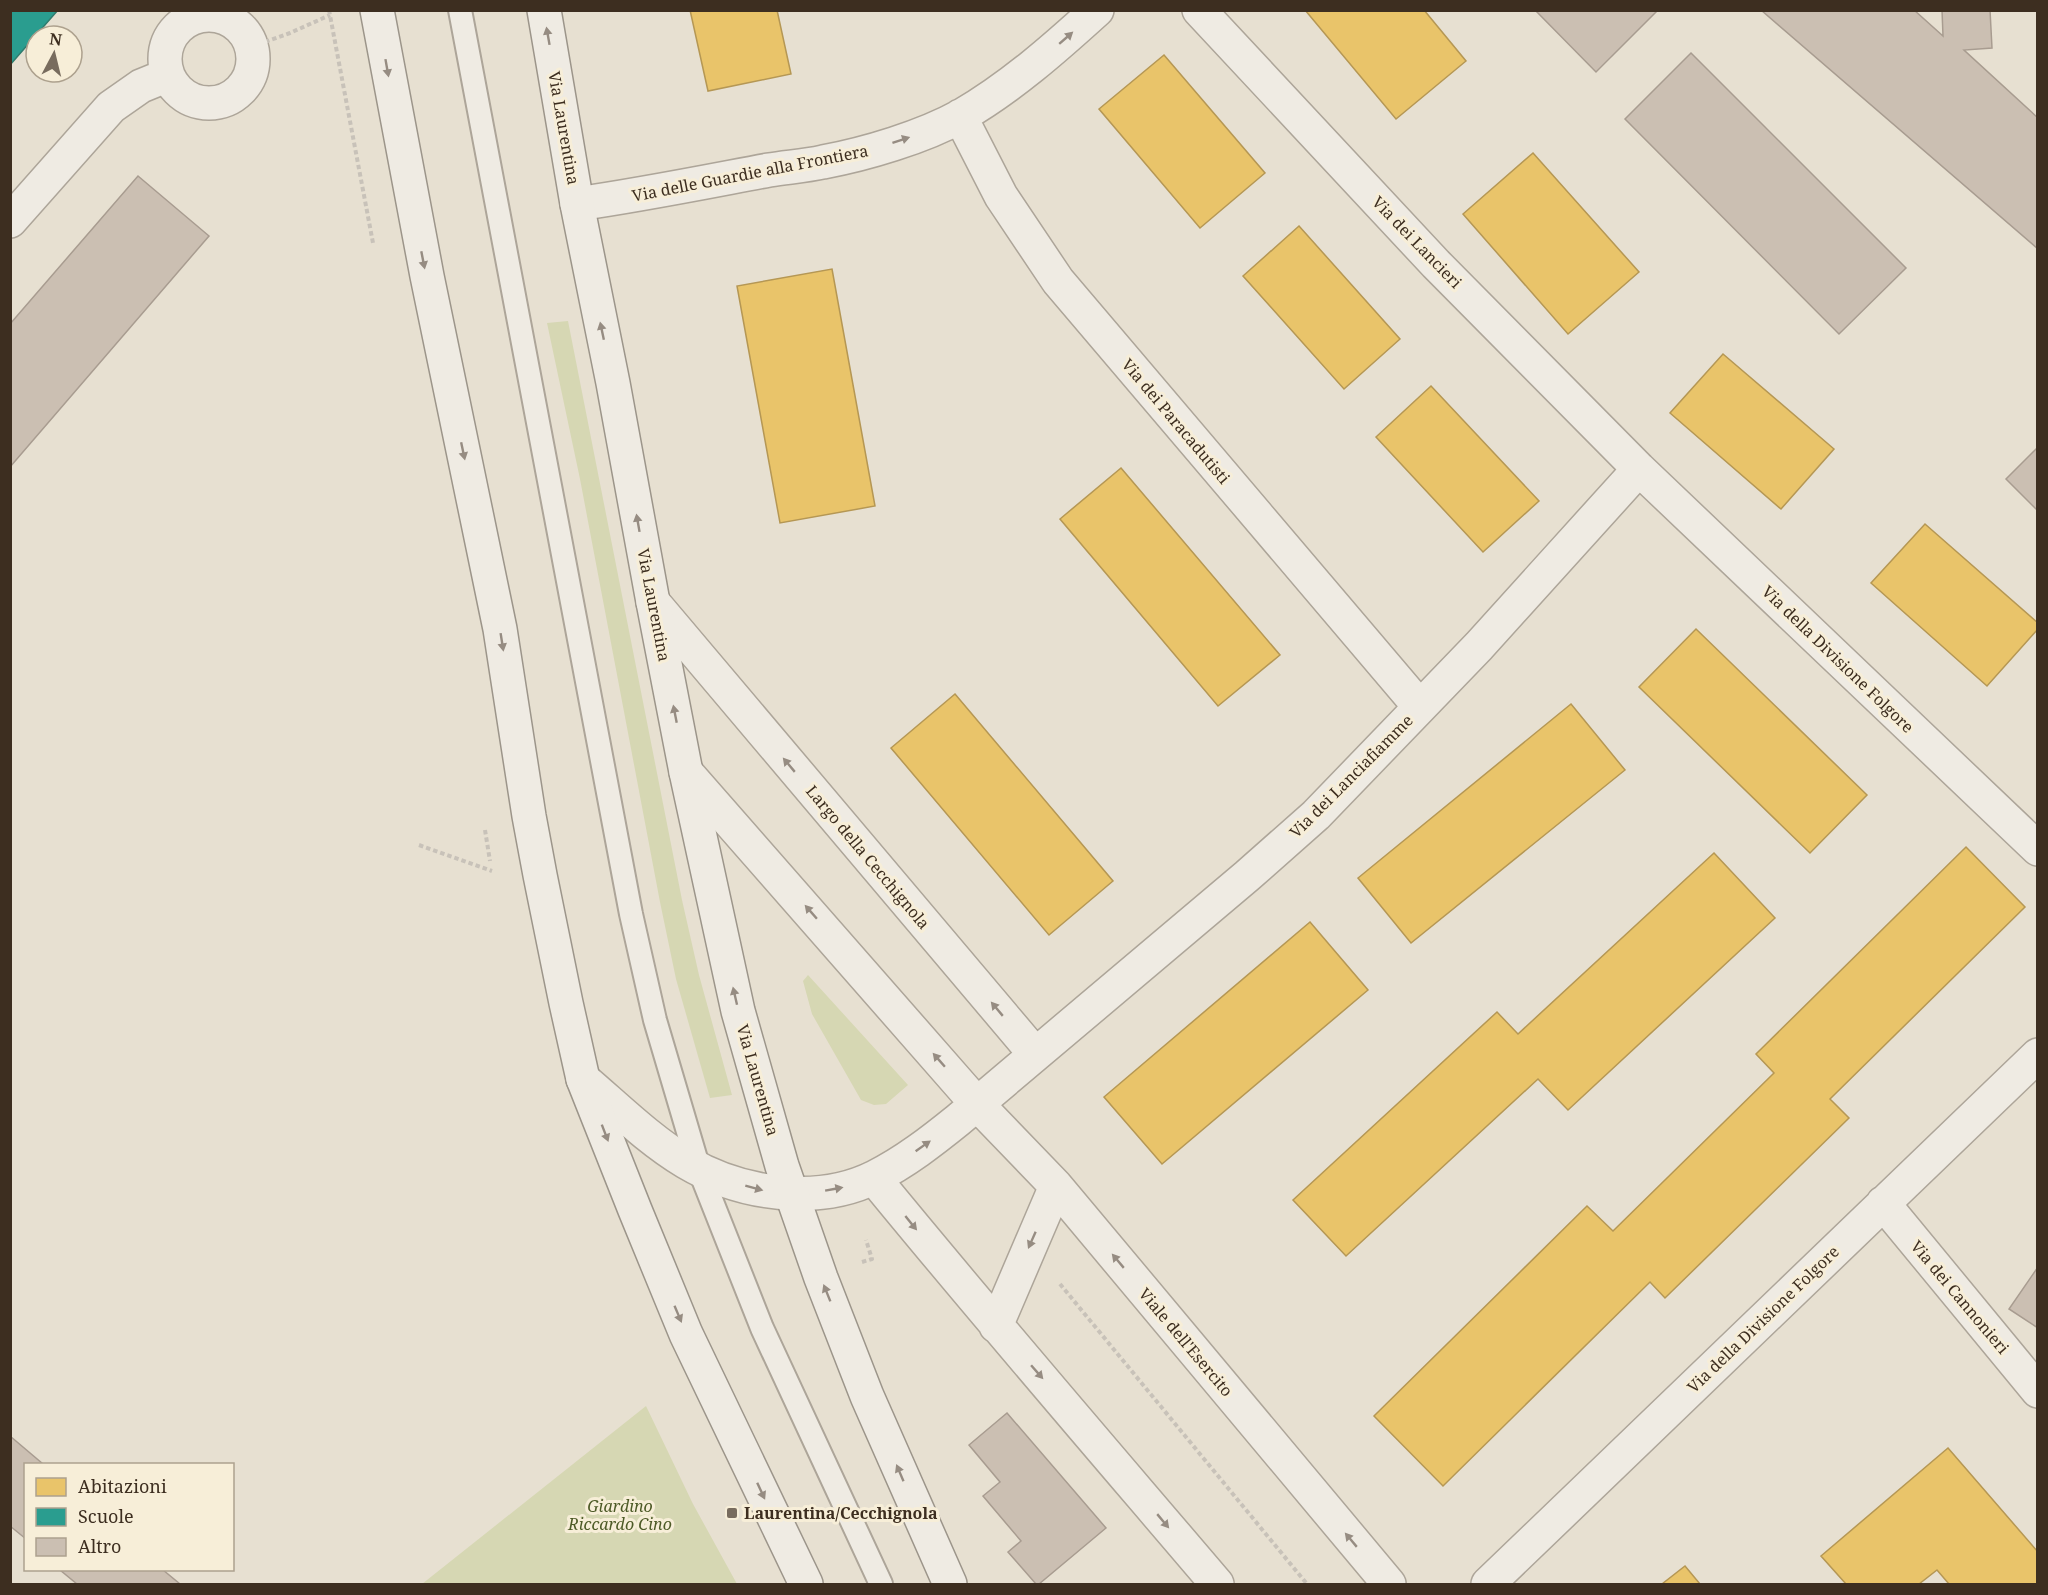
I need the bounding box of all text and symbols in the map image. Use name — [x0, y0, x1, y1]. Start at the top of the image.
north arrow — [24, 24, 84, 84]
text: N — [48, 27, 64, 51]
one-way arrow — [543, 27, 552, 46]
one-way arrow — [1058, 32, 1073, 45]
one-way arrow — [383, 59, 392, 78]
street label: Via Laurentina — [543, 70, 585, 186]
one-way arrow — [892, 135, 910, 144]
street label: Via delle Guardie alla Frontiera — [630, 139, 870, 207]
street label: Via dei Lancieri — [1367, 191, 1467, 293]
one-way arrow — [419, 250, 428, 269]
one-way arrow — [597, 322, 606, 341]
street label: Via dei Paracadutisti — [1117, 354, 1235, 488]
one-way arrow — [459, 441, 468, 460]
one-way arrow — [633, 513, 642, 532]
street label: Via Laurentina — [632, 547, 676, 663]
street label: Via della Divisione Folgore — [1757, 580, 1919, 738]
one-way arrow — [498, 632, 507, 651]
one-way arrow — [670, 705, 679, 724]
street label: Via dei Lanciafiamme — [1284, 709, 1418, 843]
one-way arrow — [783, 758, 796, 773]
street label: Largo della Cecchignola — [801, 780, 935, 934]
one-way arrow — [804, 905, 818, 920]
one-way arrow — [729, 987, 739, 1005]
one-way arrow — [991, 1002, 1004, 1017]
street label: Via Laurentina — [732, 1022, 784, 1138]
one-way arrow — [933, 1053, 946, 1068]
one-way arrow — [600, 1125, 610, 1143]
one-way arrow — [915, 1140, 931, 1152]
one-way arrow — [746, 1184, 764, 1193]
one-way arrow — [824, 1184, 843, 1193]
one-way arrow — [904, 1215, 917, 1230]
one-way arrow — [1027, 1231, 1036, 1248]
street label: Via dei Cannonieri — [1906, 1235, 2014, 1359]
street label: Via della Divisione Folgore — [1682, 1240, 1844, 1398]
one-way arrow — [1112, 1254, 1125, 1269]
street label: Viale dell'Esercito — [1134, 1283, 1238, 1401]
one-way arrow — [822, 1284, 831, 1302]
one-way arrow — [674, 1305, 683, 1323]
one-way arrow — [1030, 1364, 1043, 1379]
legend — [24, 1463, 234, 1571]
one-way arrow — [895, 1464, 905, 1482]
text: Abitazioni — [78, 1474, 167, 1498]
one-way arrow — [756, 1482, 766, 1499]
park label: Giardino Riccardo Cino — [567, 1495, 672, 1535]
place label: Laurentina/Cecchignola — [744, 1502, 938, 1524]
text: Scuole — [78, 1504, 134, 1528]
marker: Laurentina/Cecchignola — [725, 1506, 739, 1520]
one-way arrow — [1156, 1513, 1169, 1529]
one-way arrow — [1345, 1533, 1358, 1548]
text: Altro — [78, 1534, 121, 1558]

